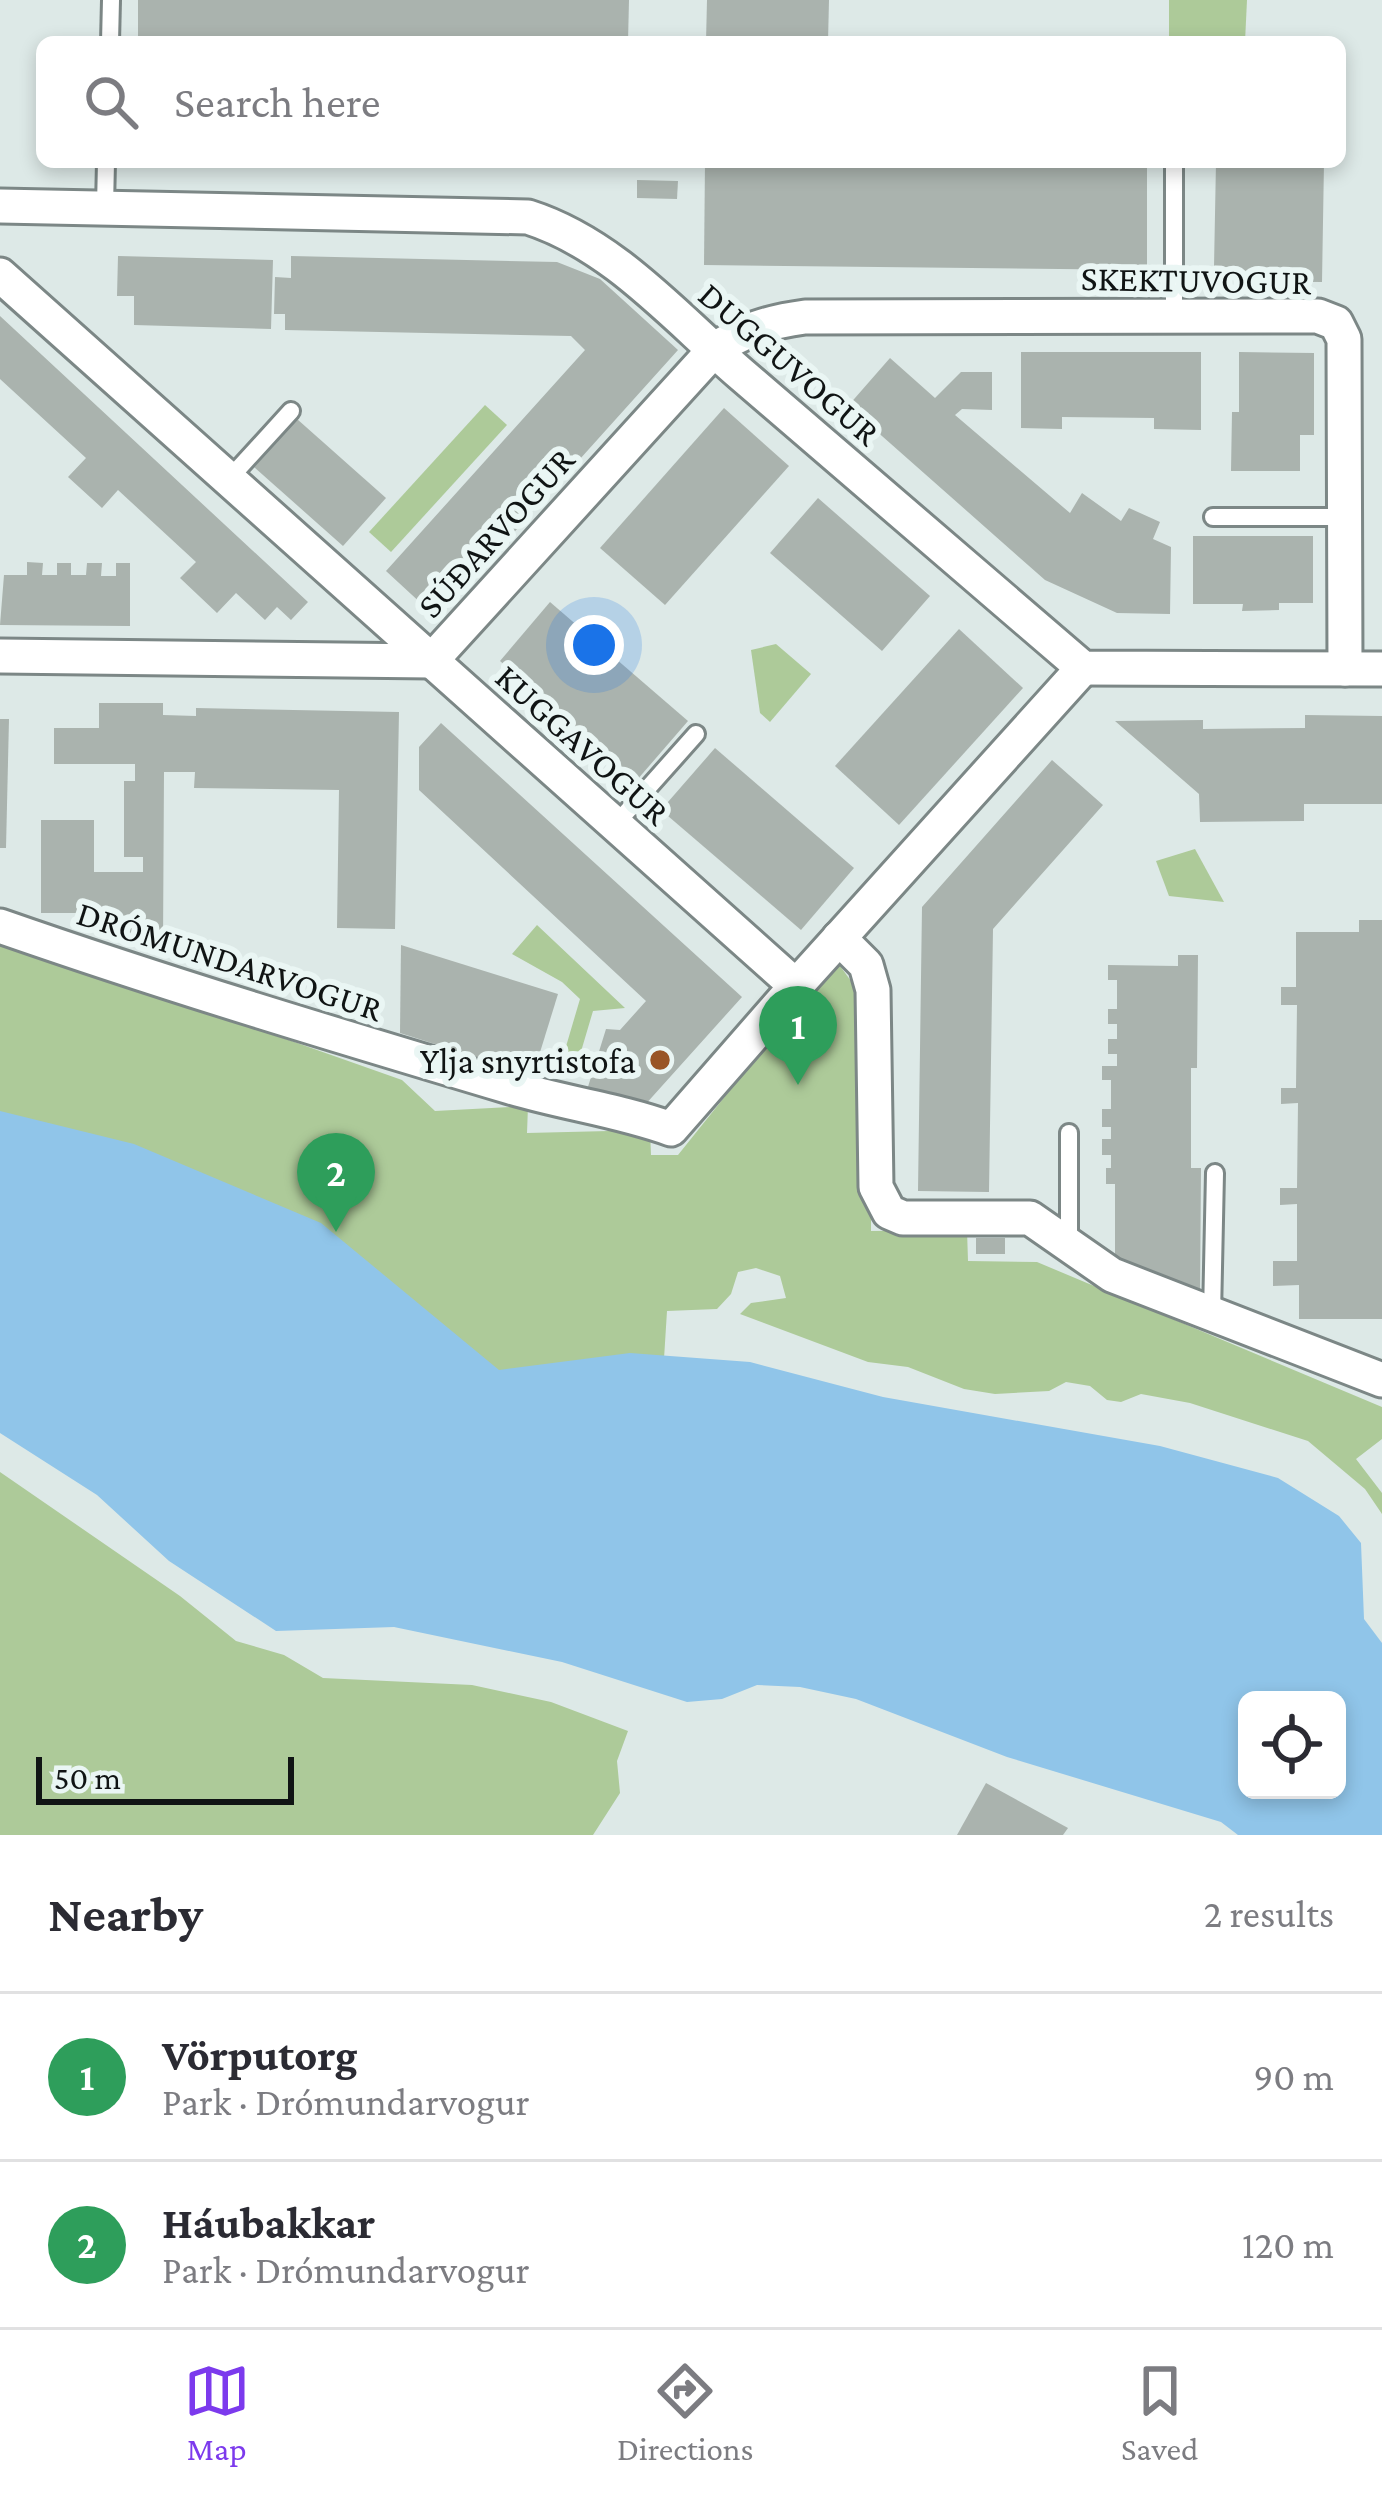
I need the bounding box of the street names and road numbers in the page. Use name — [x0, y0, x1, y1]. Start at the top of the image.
street label: SKEKTUVOGUR — [1080, 258, 1313, 302]
street label: DUGGUVOGUR — [691, 274, 889, 454]
street label: SÚÐARVOGUR — [409, 439, 583, 626]
street label: KUGGAVOGUR — [488, 657, 678, 834]
street label: DRÓMUNDARVOGUR — [72, 893, 388, 1029]

